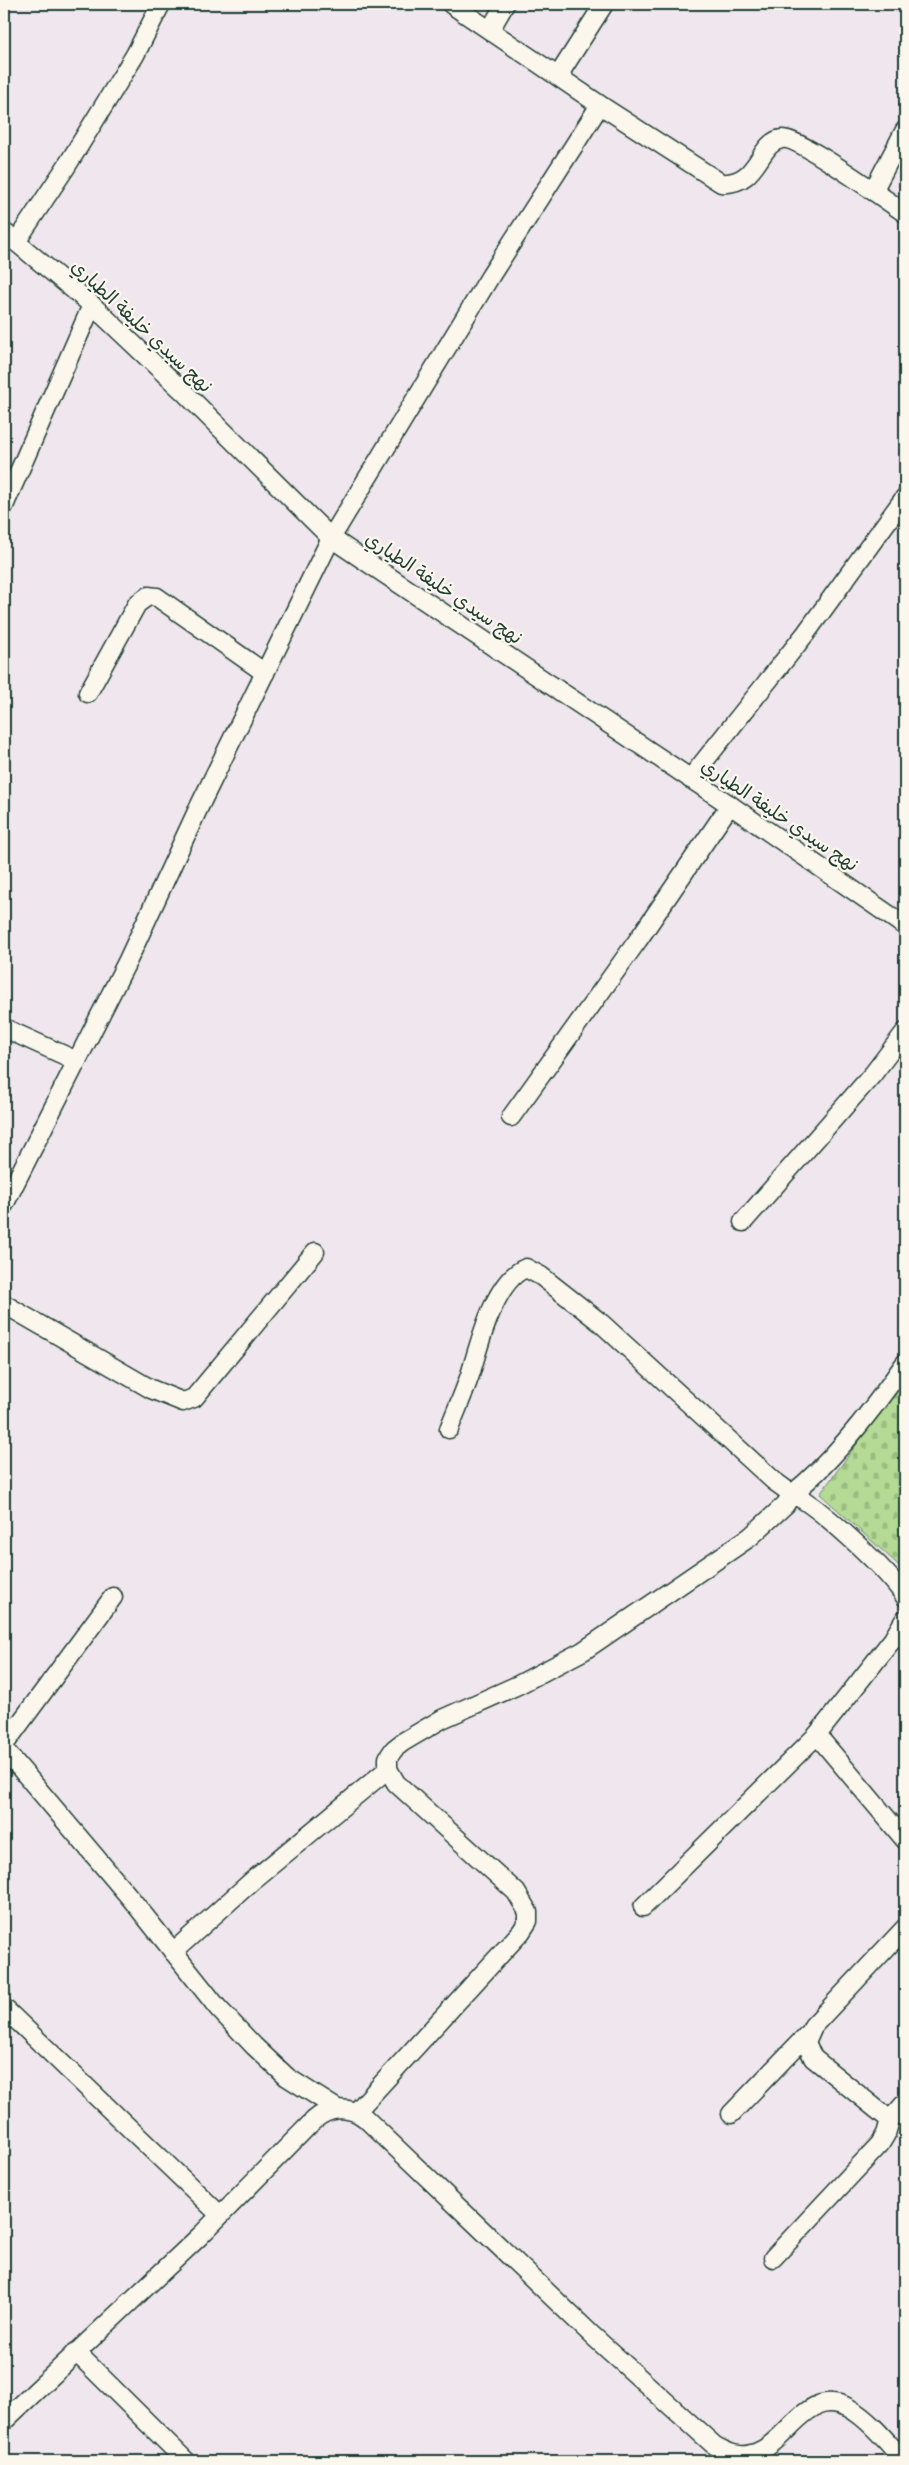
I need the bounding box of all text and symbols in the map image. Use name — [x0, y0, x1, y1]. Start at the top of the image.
street label: نهج سيدي خليفة الطياري — [65, 255, 217, 400]
street label: نهج سيدي خليفة الطياري — [359, 527, 527, 652]
street label: نهج سيدي خليفة الطياري — [695, 754, 863, 879]

